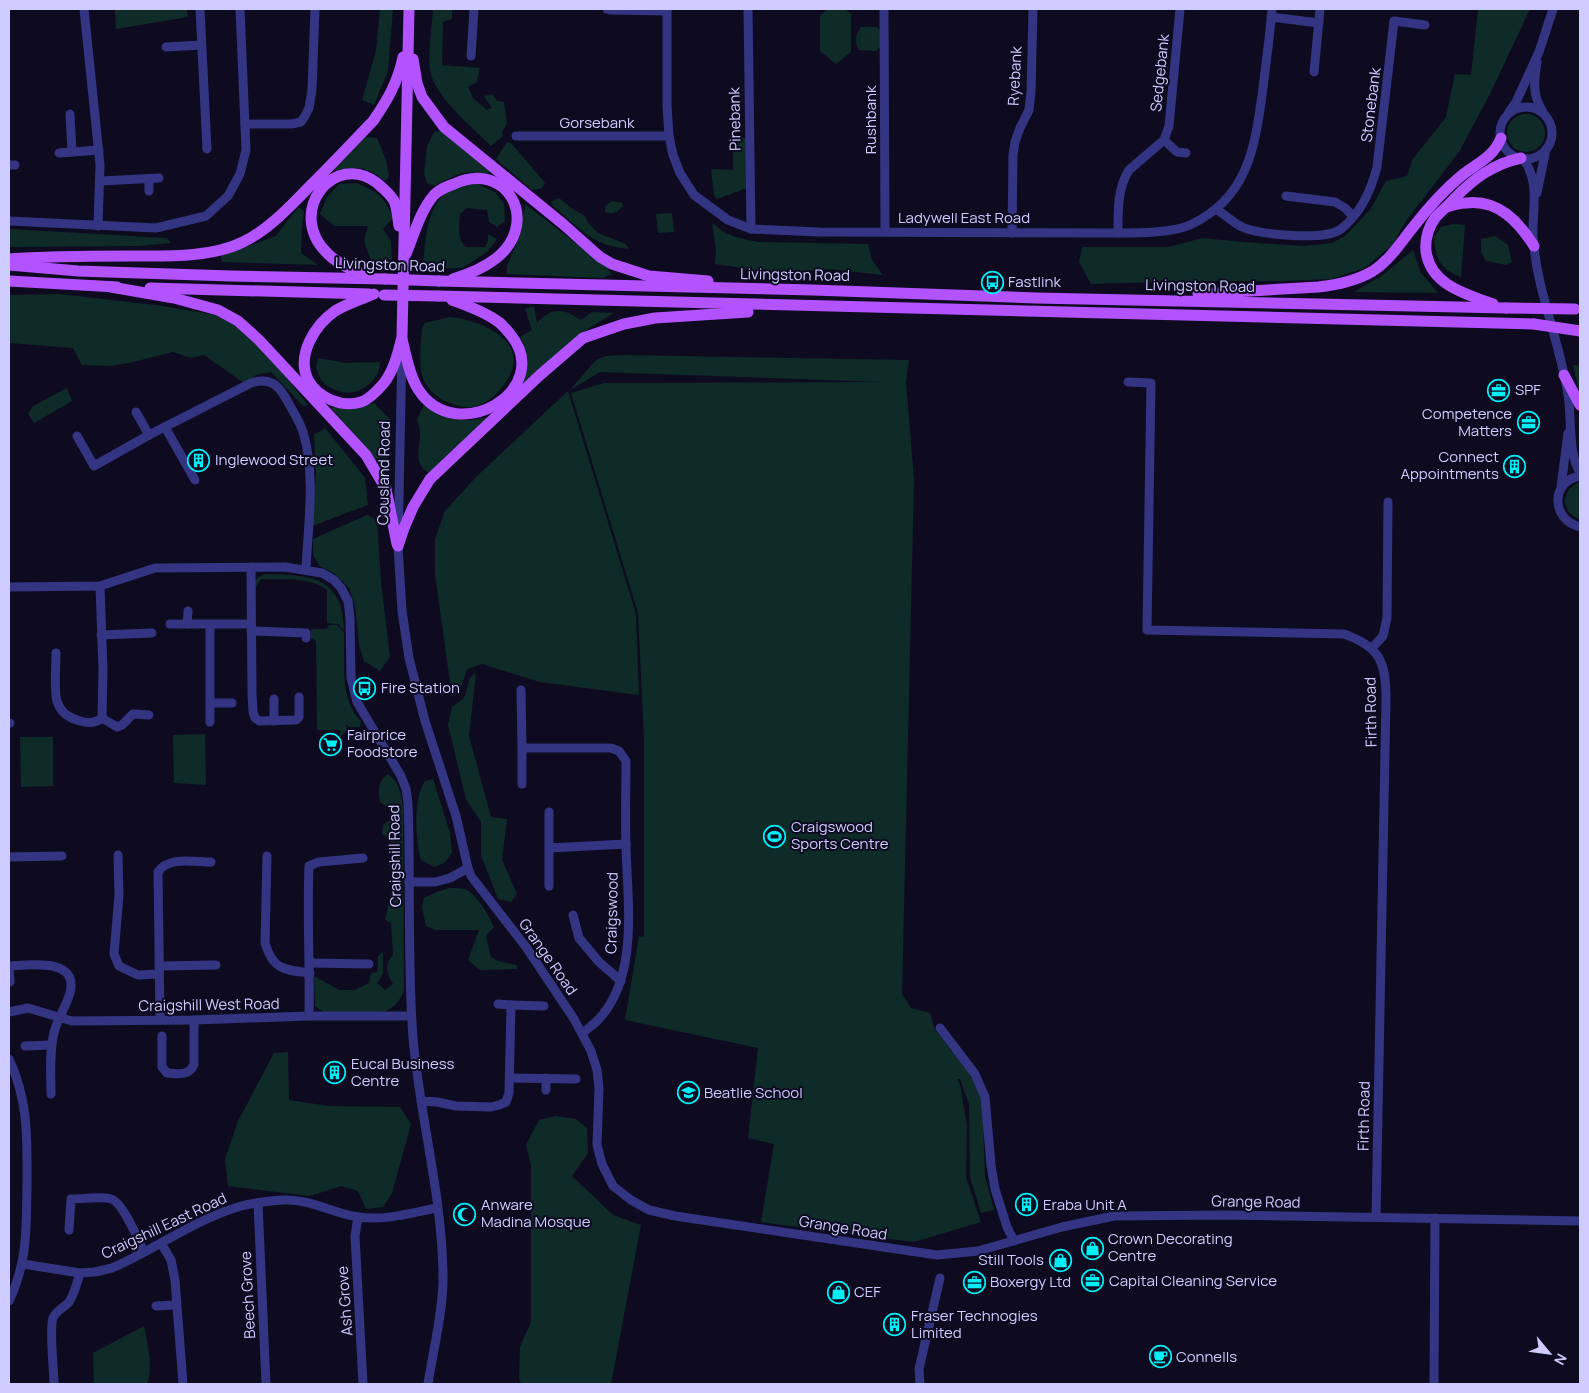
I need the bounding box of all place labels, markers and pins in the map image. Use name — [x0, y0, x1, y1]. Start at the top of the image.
bus stop icon: Fastlink — [980, 270, 1004, 294]
place label: Fastlink — [1008, 271, 1061, 292]
office icon: SPF — [1487, 378, 1511, 402]
place label: SPF — [1515, 379, 1541, 400]
place label: Competence Matters — [1422, 403, 1512, 441]
office icon: Competence Matters — [1516, 411, 1540, 435]
place label: Connect Appointments — [1400, 446, 1499, 484]
building icon: Inglewood Street — [187, 448, 211, 472]
place label: Inglewood Street — [215, 449, 333, 470]
building icon: Connect Appointments — [1503, 454, 1527, 478]
bus stop icon: Fire Station — [353, 676, 377, 700]
place label: Fire Station — [381, 677, 460, 698]
place label: Fairprice Foodstore — [347, 724, 418, 762]
supermarket icon: Fairprice Foodstore — [319, 732, 343, 756]
place label: Craigswood Sports Centre — [791, 816, 889, 854]
sports icon: Craigswood Sports Centre — [763, 824, 787, 848]
place label: Eucal Business Centre — [351, 1053, 455, 1091]
building icon: Eucal Business Centre — [323, 1061, 347, 1085]
school or university icon: Beatlie School — [676, 1081, 700, 1105]
place label: Beatlie School — [704, 1082, 803, 1103]
building icon: Eraba Unit A — [1015, 1193, 1039, 1217]
place label: Anware Madina Mosque — [481, 1194, 591, 1232]
place label: Eraba Unit A — [1043, 1194, 1127, 1215]
mosque icon: Anware Madina Mosque — [453, 1202, 477, 1226]
place label: Crown Decorating Centre — [1108, 1228, 1233, 1266]
shop icon: Crown Decorating Centre — [1080, 1236, 1104, 1260]
shop icon: Still Tools — [1048, 1248, 1072, 1272]
place label: Still Tools — [978, 1249, 1044, 1270]
office icon: Capital Cleaning Service — [1081, 1269, 1105, 1293]
office icon: Boxergy Ltd — [962, 1270, 986, 1294]
place label: Capital Cleaning Service — [1109, 1270, 1277, 1291]
place label: Boxergy Ltd — [990, 1271, 1071, 1292]
shop icon: CEF — [826, 1280, 850, 1304]
place label: CEF — [854, 1281, 881, 1302]
place label: Fraser Technogies Limited — [911, 1305, 1038, 1343]
building icon: Fraser Technogies Limited — [883, 1313, 907, 1337]
cafe icon: Connells — [1148, 1345, 1172, 1369]
place label: Connells — [1176, 1346, 1237, 1367]

